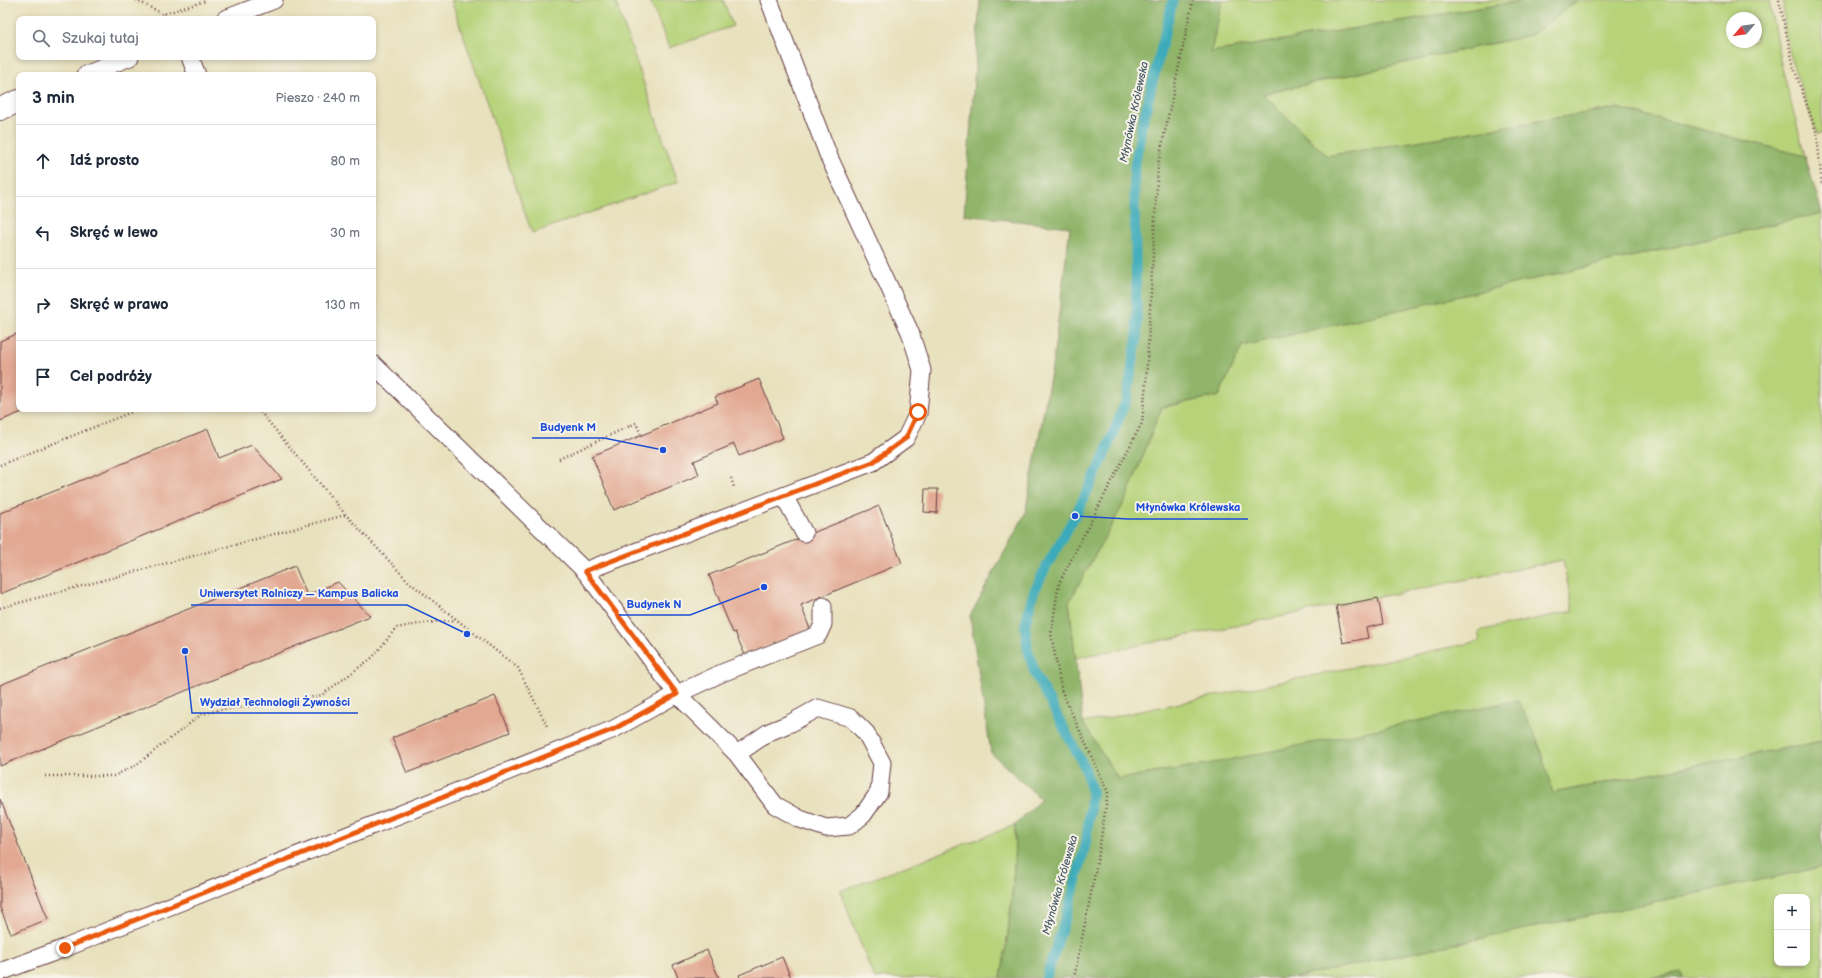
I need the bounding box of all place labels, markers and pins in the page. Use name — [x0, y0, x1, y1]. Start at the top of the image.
callout: Budyenk M — [532, 415, 604, 438]
callout: Młynówka Królewska — [1128, 496, 1248, 519]
callout: Uniwersytet Rolniczy — Kampus Balicka — [191, 582, 407, 605]
callout: Budynek N — [619, 592, 690, 615]
callout: Wydział Technologii Żywności — [192, 690, 358, 713]

